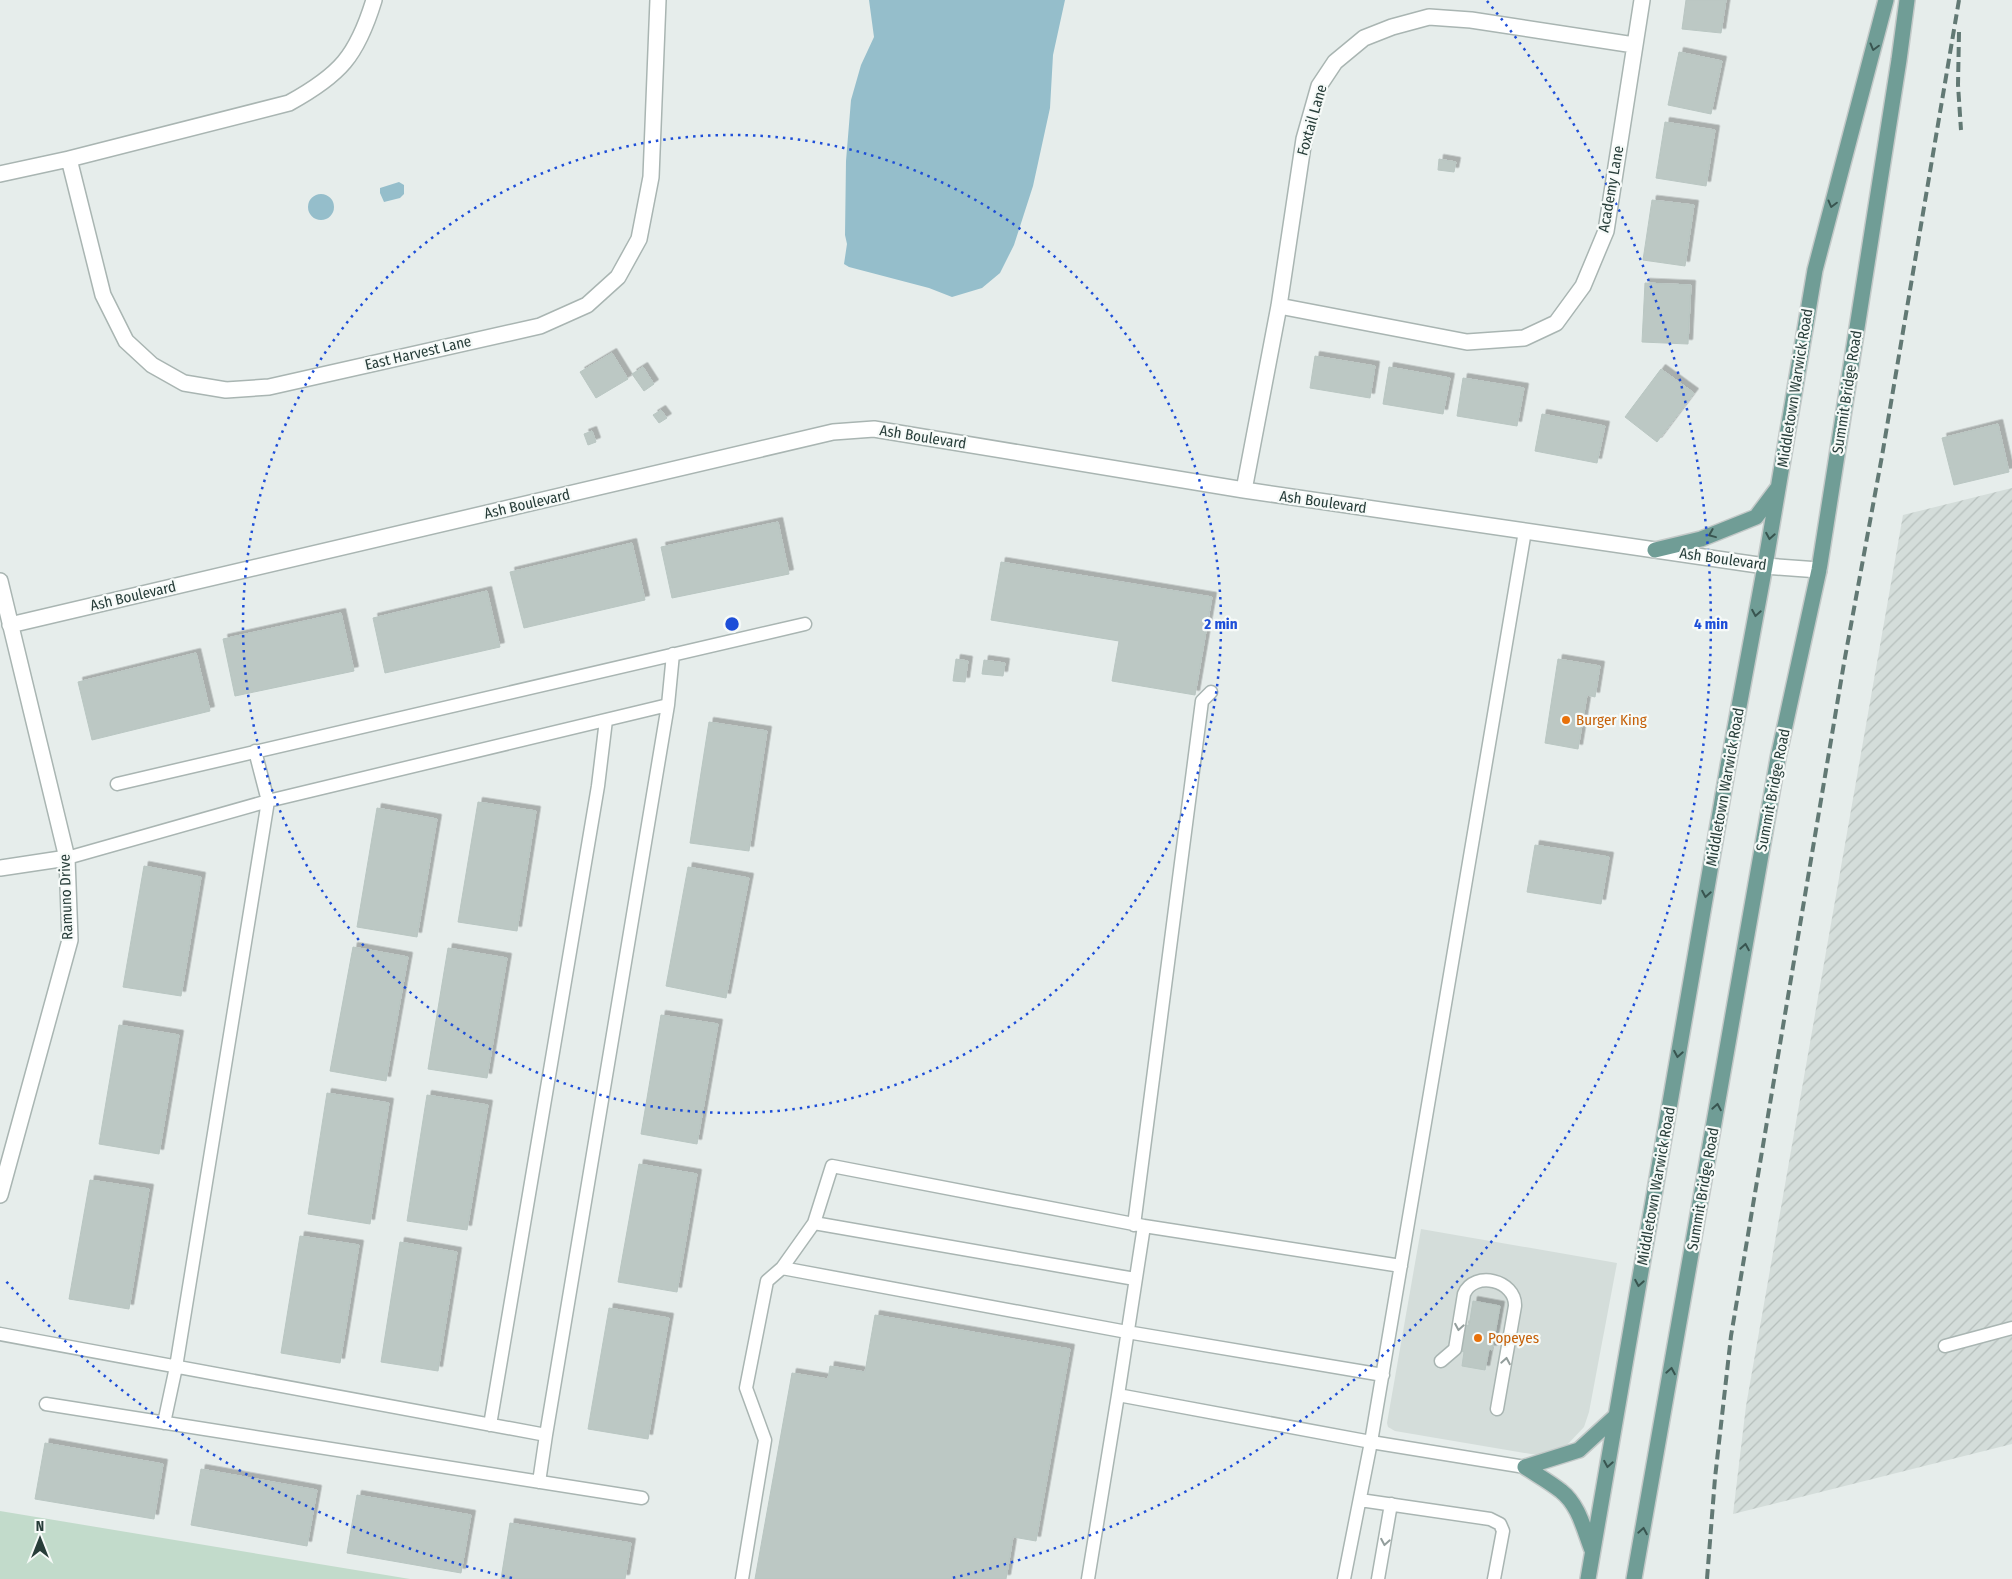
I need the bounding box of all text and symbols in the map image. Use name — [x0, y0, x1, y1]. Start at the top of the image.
one-way arrow — [1869, 43, 1879, 51]
street label: Foxtail Lane — [1293, 82, 1331, 158]
street label: Academy Lane — [1595, 144, 1627, 234]
one-way arrow — [1827, 200, 1838, 209]
street label: Middletown Warwick Road — [1774, 307, 1816, 469]
street label: Summit Bridge Road — [1828, 329, 1866, 455]
street label: East Harvest Lane — [363, 332, 473, 374]
street label: Ash Boulevard — [878, 421, 968, 453]
street label: Ash Boulevard — [482, 485, 572, 523]
street label: Ash Boulevard — [1278, 487, 1368, 517]
one-way arrow — [1708, 528, 1717, 539]
one-way arrow — [1766, 531, 1776, 540]
street label: Ash Boulevard — [1678, 544, 1768, 574]
street label: Ash Boulevard — [88, 577, 178, 615]
one-way arrow — [1752, 609, 1762, 618]
centre of rings — [723, 615, 741, 633]
text: 2 min — [1203, 615, 1238, 633]
text: 4 min — [1694, 615, 1728, 633]
street label: Middletown Warwick Road — [1702, 706, 1748, 868]
place label: Burger King — [1576, 711, 1647, 729]
marker: Burger King — [1560, 714, 1572, 726]
street label: Summit Bridge Road — [1752, 727, 1794, 853]
street label: Ramuno Drive — [56, 854, 76, 940]
one-way arrow — [1701, 890, 1711, 898]
one-way arrow — [1739, 943, 1749, 952]
one-way arrow — [1674, 1050, 1684, 1059]
one-way arrow — [1711, 1103, 1721, 1112]
street label: Middletown Warwick Road — [1633, 1105, 1679, 1267]
street label: Summit Bridge Road — [1683, 1126, 1723, 1252]
one-way arrow — [1634, 1279, 1644, 1288]
one-way arrow — [1454, 1323, 1464, 1332]
place label: Popeyes — [1488, 1329, 1539, 1347]
marker: Popeyes — [1472, 1332, 1484, 1344]
one-way arrow — [1500, 1357, 1510, 1365]
one-way arrow — [1665, 1367, 1675, 1375]
one-way arrow — [1603, 1460, 1613, 1469]
north arrow — [15, 1514, 65, 1564]
text: N — [36, 1518, 44, 1535]
one-way arrow — [1637, 1527, 1647, 1535]
one-way arrow — [1380, 1537, 1390, 1546]

